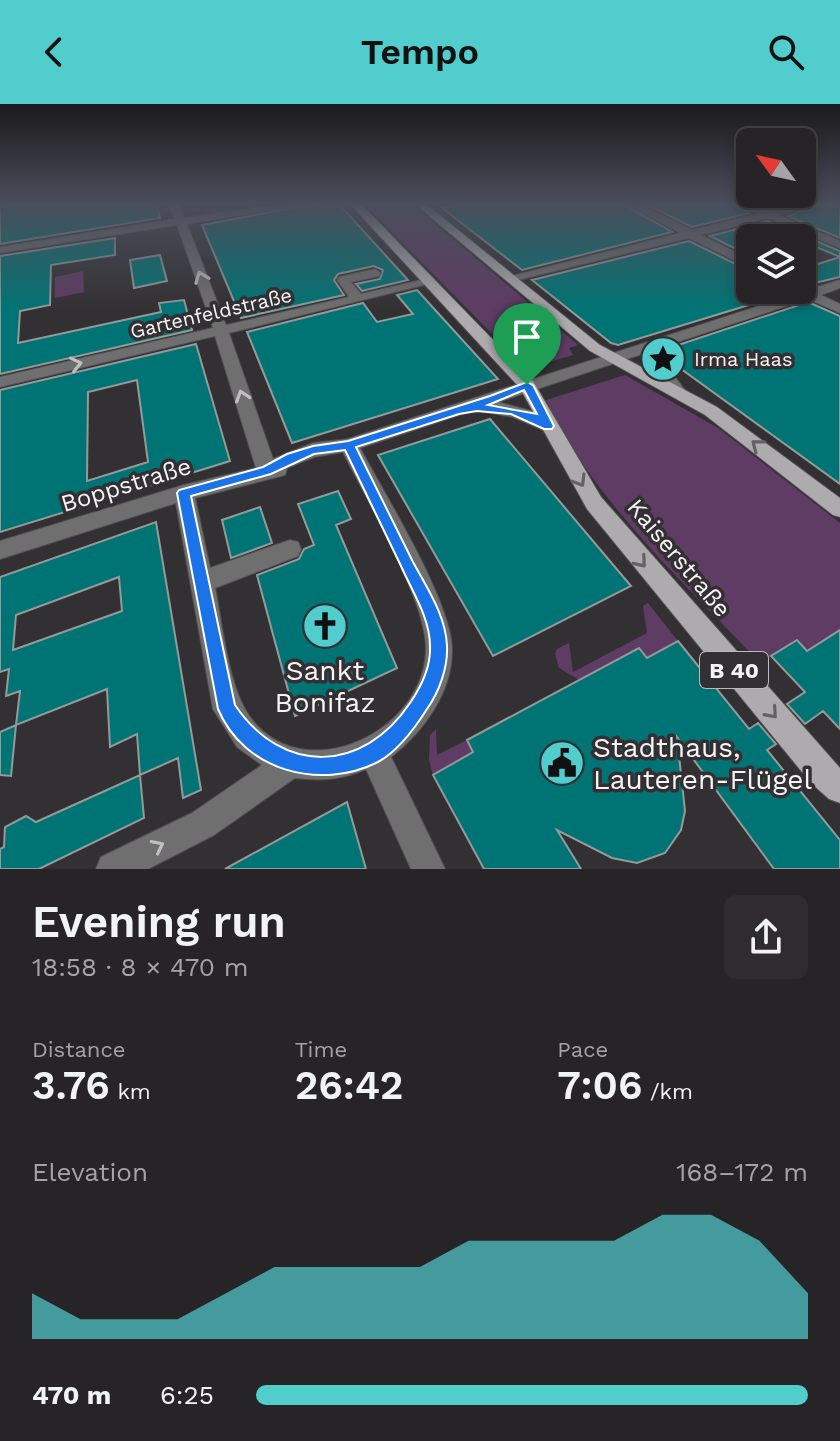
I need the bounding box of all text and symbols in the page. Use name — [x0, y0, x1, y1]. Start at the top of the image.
icon: back — [32, 30, 76, 74]
icon: search — [764, 30, 808, 74]
text: Tempo — [361, 31, 479, 73]
north arrow — [736, 128, 816, 208]
map controls — [736, 128, 816, 304]
button: layers — [736, 224, 816, 304]
one-way arrow — [194, 271, 211, 285]
street label: Gartenfeldstraße — [128, 283, 294, 343]
pin — [493, 303, 561, 385]
icon: arrive — [505, 315, 549, 359]
place icon: Irma Haas — [639, 335, 687, 383]
place label: Irma Haas — [694, 347, 792, 371]
one-way arrow — [69, 356, 82, 373]
one-way arrow — [236, 390, 252, 404]
one-way arrow — [751, 440, 766, 454]
street label: Boppstraße — [58, 452, 194, 518]
one-way arrow — [570, 472, 585, 487]
street label: Kaiserstraße — [621, 493, 737, 623]
one-way arrow — [631, 552, 646, 567]
church icon: Sankt Bonifaz — [301, 602, 349, 650]
road number: B 40 — [700, 652, 768, 688]
place label: Sankt Bonifaz — [275, 654, 375, 719]
one-way arrow — [762, 704, 777, 719]
place label: Stadthaus, Lauteren-Flügel — [593, 731, 812, 796]
public building icon: Stadthaus, Lauteren-Flügel — [538, 739, 586, 787]
one-way arrow — [149, 841, 164, 856]
button: share — [724, 895, 808, 979]
text: Evening run — [32, 896, 286, 948]
text: 18:58 · 8 × 470 m — [32, 952, 249, 982]
text: Distance — [32, 1037, 126, 1062]
text: Time — [295, 1037, 347, 1062]
text: Pace — [557, 1037, 608, 1062]
text: 3.76 — [32, 1062, 110, 1109]
text: 26:42 — [295, 1062, 403, 1109]
text: 7:06 — [557, 1062, 642, 1109]
text: km — [110, 1079, 151, 1104]
text: /km — [642, 1079, 693, 1104]
text: Elevation — [32, 1157, 148, 1187]
text: 168–172 m — [676, 1157, 808, 1187]
text: 470 m — [32, 1380, 111, 1410]
text: 6:25 — [160, 1380, 214, 1410]

